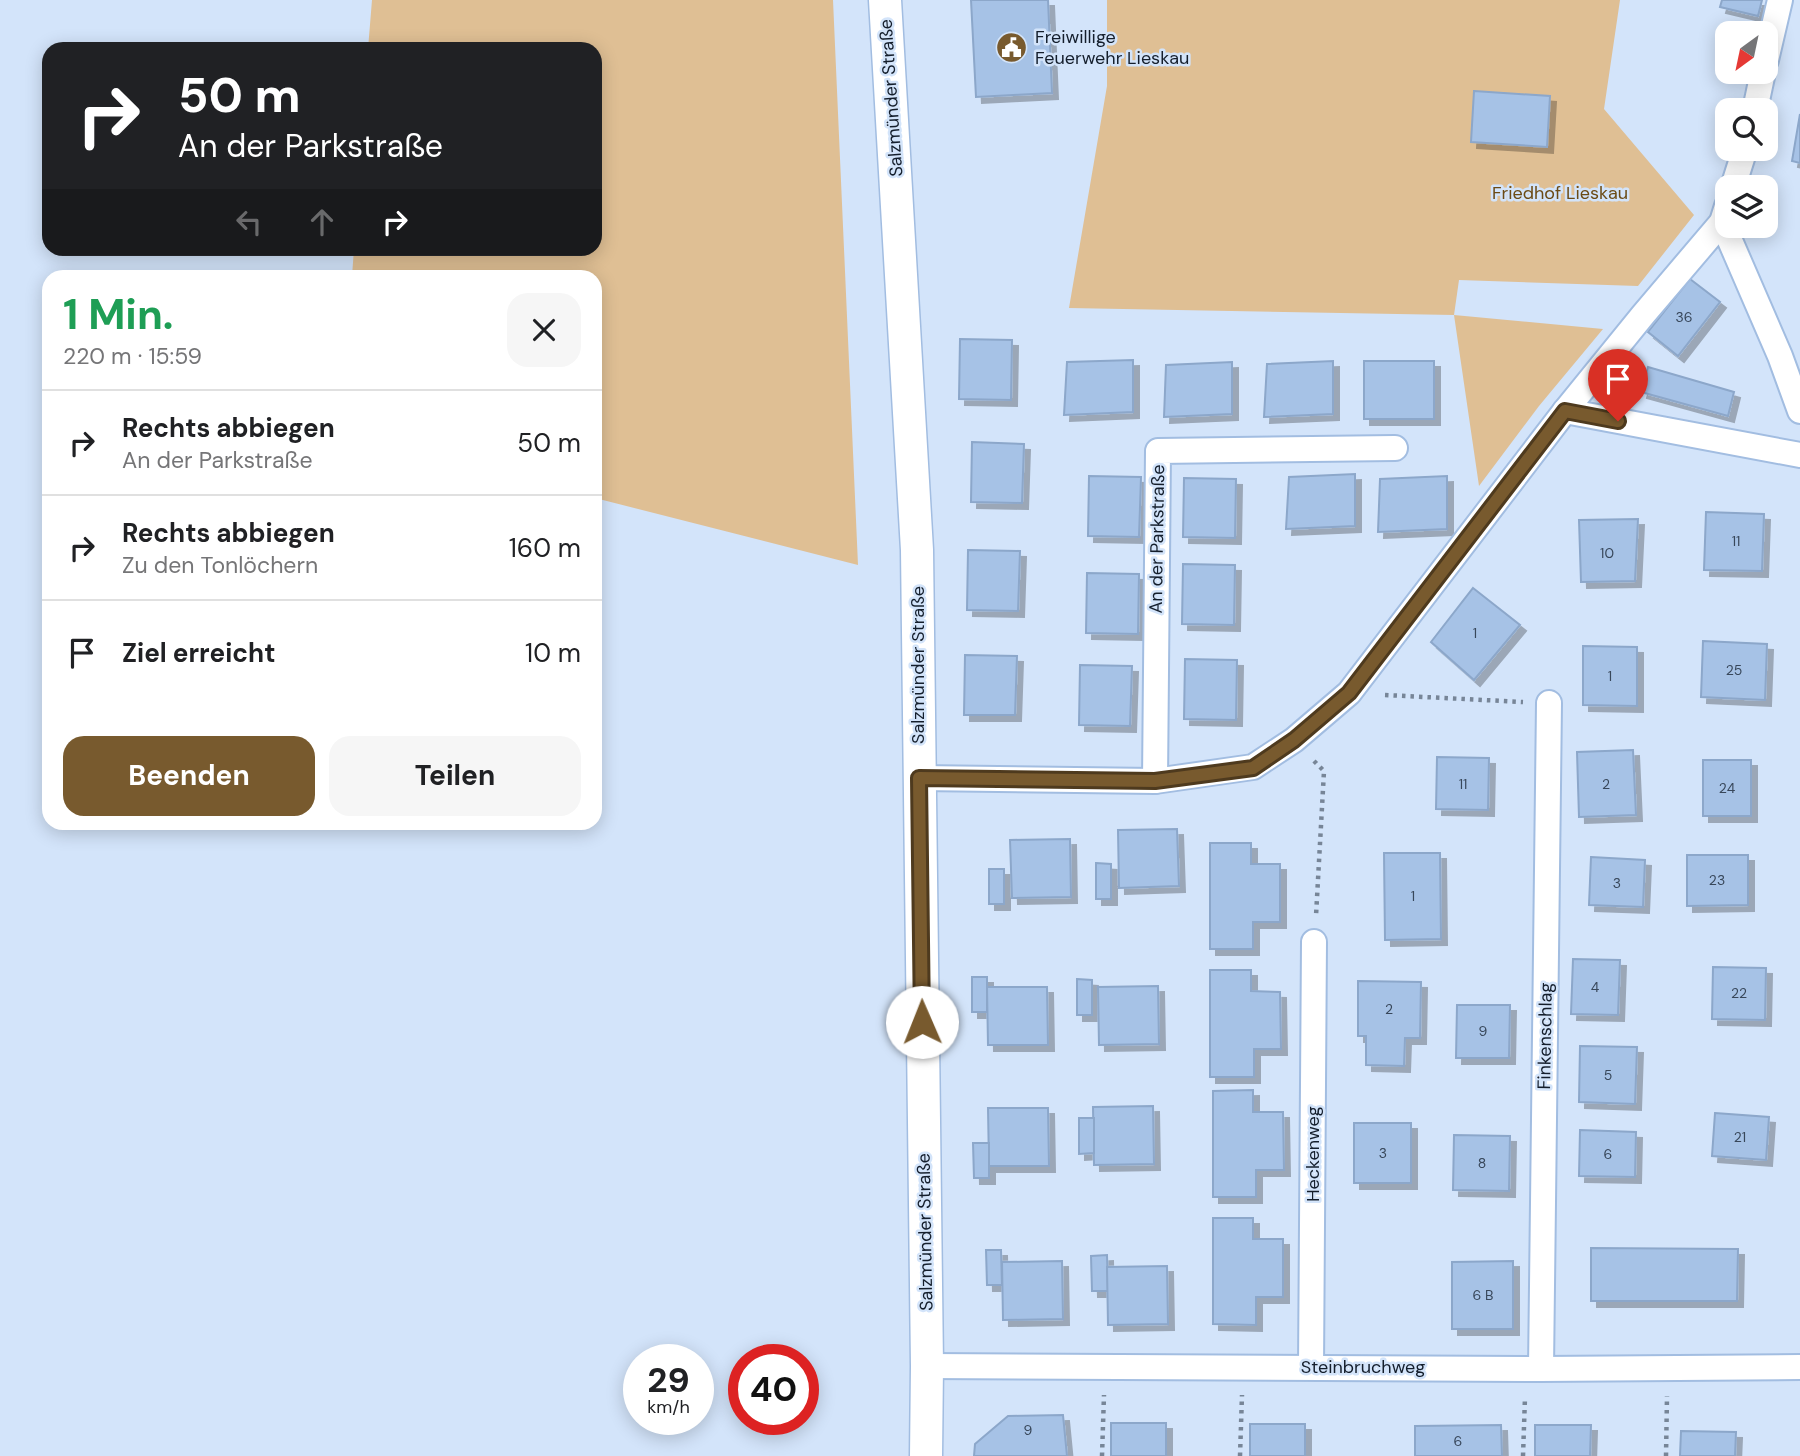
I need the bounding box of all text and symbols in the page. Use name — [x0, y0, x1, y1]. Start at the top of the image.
street label: Salzmünder Straße — [874, 18, 908, 178]
north arrow — [1715, 21, 1778, 84]
map controls — [1715, 21, 1778, 238]
place label: Freiwillige Feuerwehr Lieskau — [1035, 25, 1189, 70]
public building icon: Freiwillige Feuerwehr Lieskau — [995, 30, 1029, 64]
text: 50 m — [178, 63, 301, 127]
icon: right — [63, 70, 154, 161]
button: search — [1715, 98, 1778, 161]
text: An der Parkstraße — [178, 125, 443, 167]
button: layers — [1715, 175, 1778, 238]
park label: Friedhof Lieskau — [1492, 181, 1628, 205]
icon: left — [230, 203, 268, 241]
icon: ahead — [303, 203, 341, 241]
icon: right — [376, 203, 414, 241]
text: 1 Min. — [63, 287, 173, 342]
button: close — [507, 293, 581, 367]
house number: 36 — [1675, 308, 1693, 326]
text: 220 m · 15:59 — [63, 341, 202, 371]
pin — [1588, 349, 1648, 421]
icon: arrive — [1599, 360, 1637, 398]
text: Rechts abbiegen — [122, 411, 335, 445]
icon: right — [63, 424, 101, 462]
text: 50 m — [517, 426, 581, 460]
text: An der Parkstraße — [122, 445, 313, 475]
street label: An der Parkstraße — [1144, 464, 1170, 614]
text: Rechts abbiegen — [122, 516, 335, 550]
icon: right — [63, 529, 101, 567]
text: 160 m — [509, 531, 581, 565]
house number: 11 — [1732, 532, 1740, 550]
house number: 10 — [1600, 544, 1614, 562]
text: Zu den Tonlöchern — [122, 550, 318, 580]
street label: Salzmünder Straße — [906, 586, 930, 744]
house number: 1 — [1473, 624, 1477, 642]
icon: arrive — [63, 634, 101, 672]
text: Ziel erreicht — [122, 636, 275, 670]
text: 10 m — [525, 636, 581, 670]
house number: 25 — [1726, 661, 1742, 679]
house number: 1 — [1608, 667, 1612, 685]
button: Beenden — [63, 736, 315, 816]
button: Teilen — [329, 736, 581, 816]
house number: 11 — [1459, 775, 1467, 793]
house number: 2 — [1602, 775, 1610, 793]
house number: 24 — [1719, 779, 1736, 797]
house number: 23 — [1709, 871, 1725, 889]
house number: 3 — [1613, 874, 1621, 892]
house number: 1 — [1411, 887, 1415, 905]
house number: 4 — [1591, 978, 1600, 996]
street label: Finkenschlag — [1532, 982, 1558, 1090]
house number: 22 — [1731, 984, 1747, 1002]
position arrow — [885, 985, 959, 1059]
house number: 2 — [1385, 1000, 1393, 1018]
house number: 9 — [1479, 1022, 1488, 1040]
house number: 5 — [1604, 1066, 1612, 1084]
street label: Heckenweg — [1301, 1106, 1325, 1202]
house number: 21 — [1734, 1128, 1746, 1146]
house number: 3 — [1379, 1144, 1387, 1162]
house number: 6 — [1604, 1145, 1612, 1163]
street label: Salzmünder Straße — [912, 1153, 938, 1311]
house number: 8 — [1478, 1154, 1486, 1172]
house number: 6 B — [1473, 1286, 1493, 1304]
speed limit sign: 40 — [728, 1344, 819, 1435]
street label: Steinbruchweg — [1301, 1355, 1425, 1379]
text: 29 — [647, 1357, 690, 1403]
text: km/h — [647, 1395, 690, 1419]
house number: 9 — [1024, 1421, 1033, 1439]
house number: 6 — [1454, 1432, 1462, 1450]

